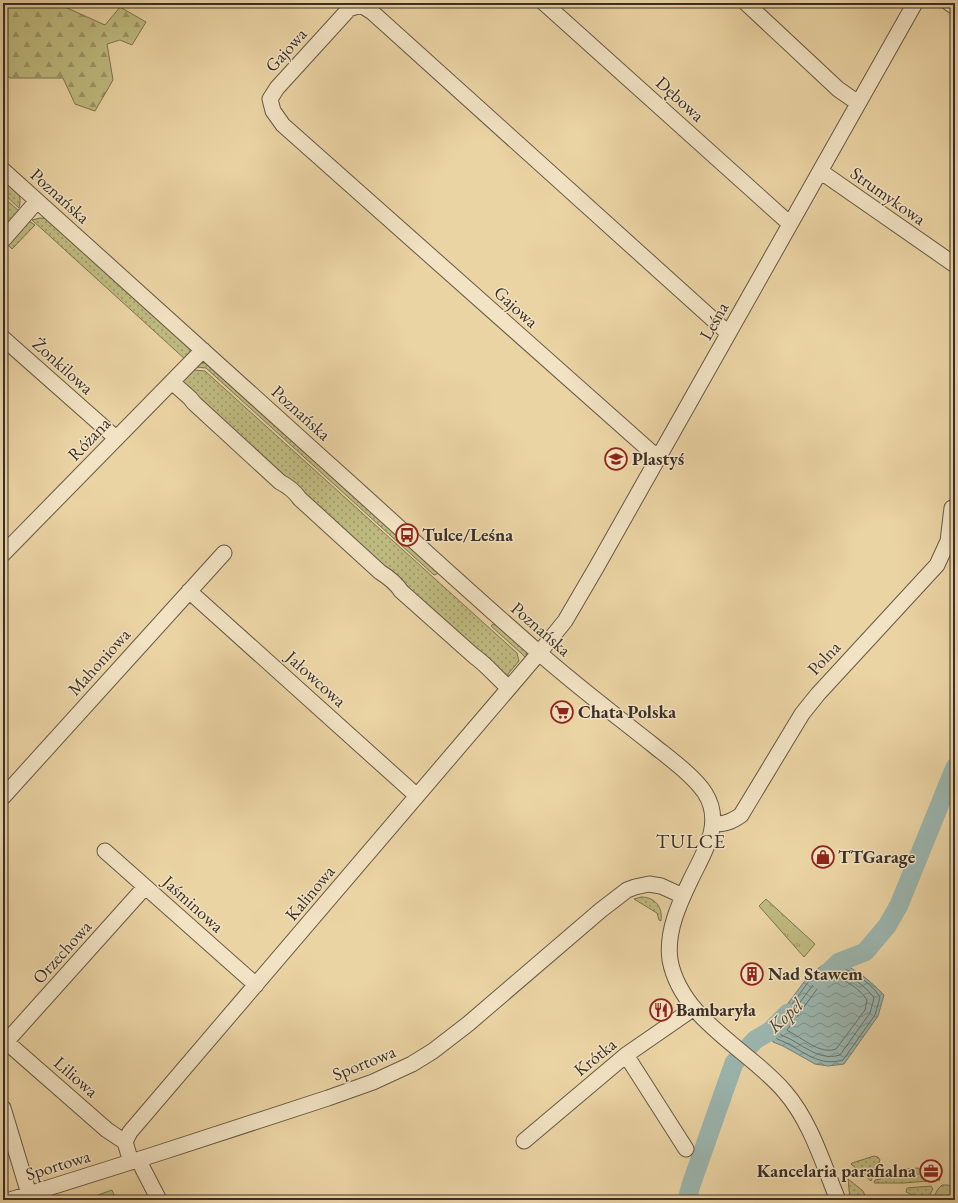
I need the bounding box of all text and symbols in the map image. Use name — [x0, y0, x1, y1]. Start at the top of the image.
street label: Gajowa — [260, 22, 312, 77]
street label: Dębowa — [651, 71, 710, 127]
street label: Strumykowa — [846, 161, 931, 230]
street label: Poznańska — [26, 163, 95, 229]
street label: Gajowa — [489, 281, 544, 333]
street label: Leśna — [694, 297, 734, 344]
street label: Żonkilowa — [28, 332, 99, 400]
street label: Poznańska — [267, 380, 336, 446]
street label: Różana — [62, 411, 116, 465]
school or university icon: Plastyś — [603, 446, 629, 472]
place label: Plastyś — [632, 447, 685, 470]
bus stop icon: Tulce/Leśna — [394, 522, 420, 548]
place label: Tulce/Leśna — [422, 523, 513, 546]
street label: Poznańska — [507, 596, 577, 661]
street label: Mahoniowa — [62, 623, 135, 700]
street label: Polna — [802, 635, 846, 680]
street label: Jałowcowa — [280, 644, 352, 712]
supermarket icon: Chata Polska — [549, 699, 575, 725]
place label: Chata Polska — [578, 700, 676, 723]
district label: TULCE — [656, 828, 726, 854]
shop icon: TTGarage — [810, 844, 836, 870]
place label: TTGarage — [838, 845, 916, 868]
street label: Kalinowa — [280, 860, 340, 925]
street label: Jaśminowa — [156, 869, 229, 938]
street label: Orzechowa — [27, 914, 97, 988]
building icon: Nad Stawem — [739, 961, 765, 987]
place label: Nad Stawem — [768, 962, 863, 985]
water label: Kopel — [761, 992, 809, 1039]
restaurant icon: Bambaryła — [648, 997, 674, 1023]
place label: Bambaryła — [676, 998, 756, 1021]
street label: Krótka — [569, 1032, 621, 1081]
street label: Sportowa — [329, 1039, 400, 1086]
street label: Liliowa — [49, 1051, 104, 1103]
street label: Sportowa — [23, 1144, 94, 1185]
office icon: Kancelaria parafialna — [918, 1158, 944, 1184]
place label: Kancelaria parafialna — [757, 1159, 916, 1182]

